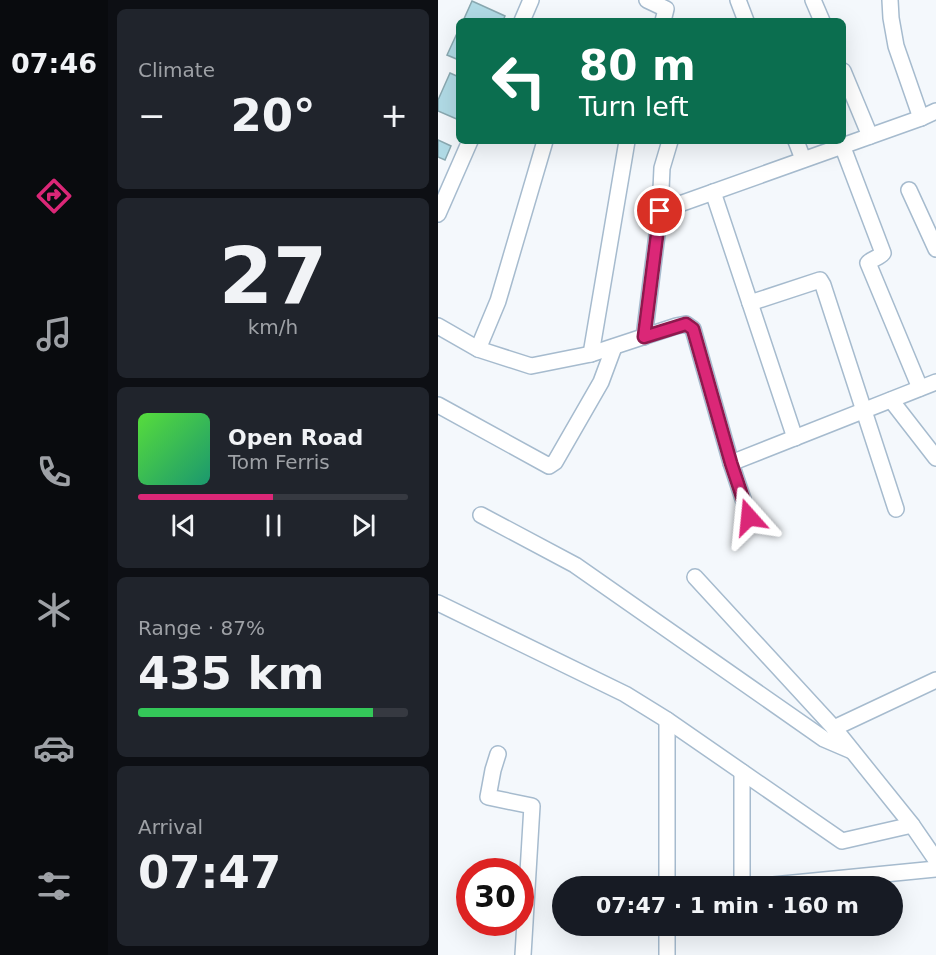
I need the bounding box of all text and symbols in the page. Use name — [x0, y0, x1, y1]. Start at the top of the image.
text: 80 m — [579, 41, 696, 90]
icon: left — [480, 42, 558, 120]
text: 07:46 — [11, 48, 97, 79]
text: Climate — [138, 58, 215, 82]
text: 20° — [230, 89, 316, 142]
text: Turn left — [579, 91, 689, 122]
text: − — [138, 96, 166, 135]
text: + — [380, 96, 408, 135]
icon: directions — [33, 175, 75, 217]
pin — [634, 185, 685, 236]
icon: arrive — [643, 194, 676, 227]
text: 27 — [219, 231, 327, 321]
icon: music — [33, 313, 75, 355]
text: km/h — [248, 315, 298, 339]
text: Open Road — [228, 425, 363, 450]
text: Tom Ferris — [228, 450, 330, 474]
icon: phone — [33, 451, 75, 493]
position arrow — [717, 485, 781, 549]
icon: previous — [167, 509, 200, 542]
icon: pause — [257, 509, 290, 542]
icon: next — [347, 509, 380, 542]
icon: climate — [33, 589, 75, 631]
text: Range · 87% — [138, 616, 265, 640]
text: 435 km — [138, 647, 324, 700]
icon: car — [33, 727, 75, 769]
text: Arrival — [138, 815, 203, 839]
text: 07:47 — [138, 846, 281, 899]
speed limit sign: 30 — [456, 858, 534, 936]
icon: filters — [33, 865, 75, 907]
text: 07:47 · 1 min · 160 m — [596, 893, 859, 918]

